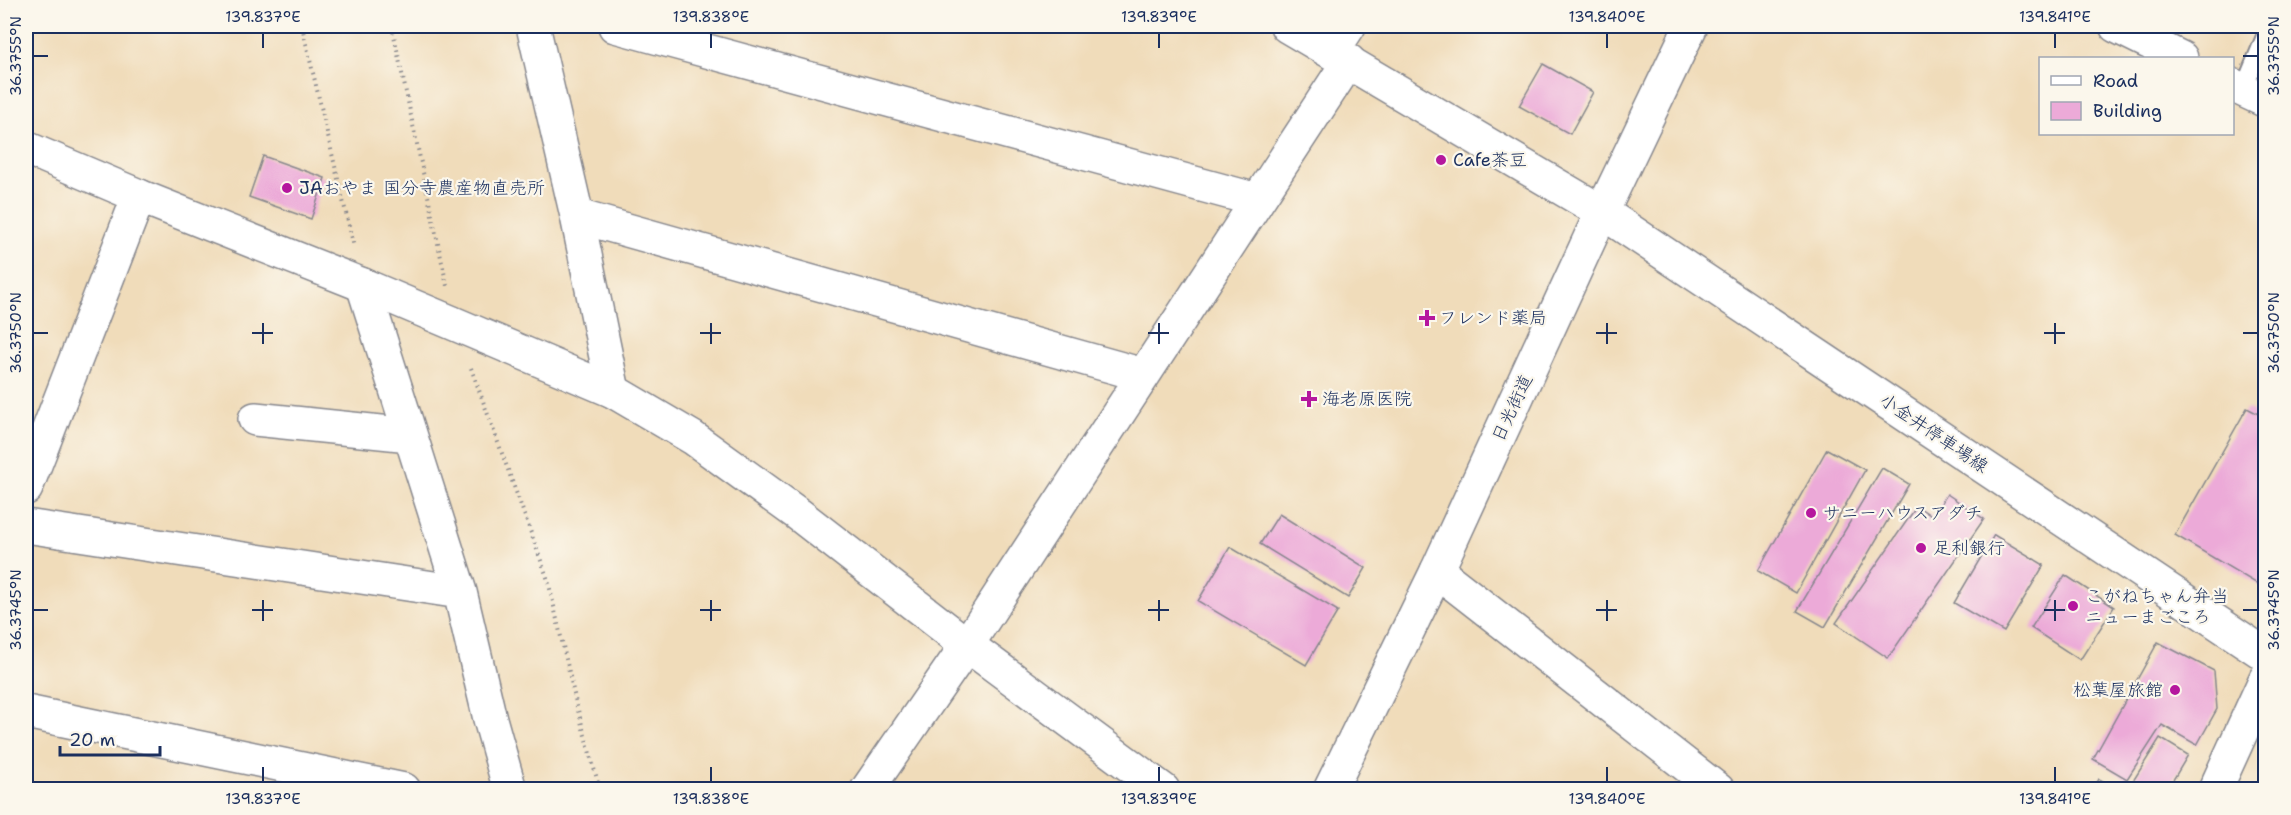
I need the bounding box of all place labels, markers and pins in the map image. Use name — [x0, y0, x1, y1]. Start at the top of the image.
place label: Cafe茶豆 — [1453, 148, 1527, 172]
marker: Cafe茶豆 — [1434, 153, 1448, 167]
place label: JAおやま 国分寺農産物直売所 — [299, 176, 545, 200]
marker: JAおやま 国分寺農産物直売所 — [280, 181, 294, 195]
place label: フレンド薬局 — [1439, 306, 1547, 330]
marker: フレンド薬局 — [1420, 311, 1434, 325]
place label: 海老原医院 — [1322, 387, 1412, 411]
marker: 海老原医院 — [1300, 390, 1318, 408]
place label: サニーハウスアダチ — [1823, 501, 1983, 525]
marker: サニーハウスアダチ — [1804, 506, 1818, 520]
place label: 足利銀行 — [1933, 536, 2005, 560]
marker: 足利銀行 — [1914, 541, 1928, 555]
place label: こがねちゃん弁当 ニューまごころ — [2085, 584, 2229, 629]
marker: こがねちゃん弁当 ニューまごころ — [2066, 599, 2080, 613]
place label: 松葉屋旅館 — [2073, 678, 2163, 702]
marker: 松葉屋旅館 — [2168, 683, 2182, 697]

